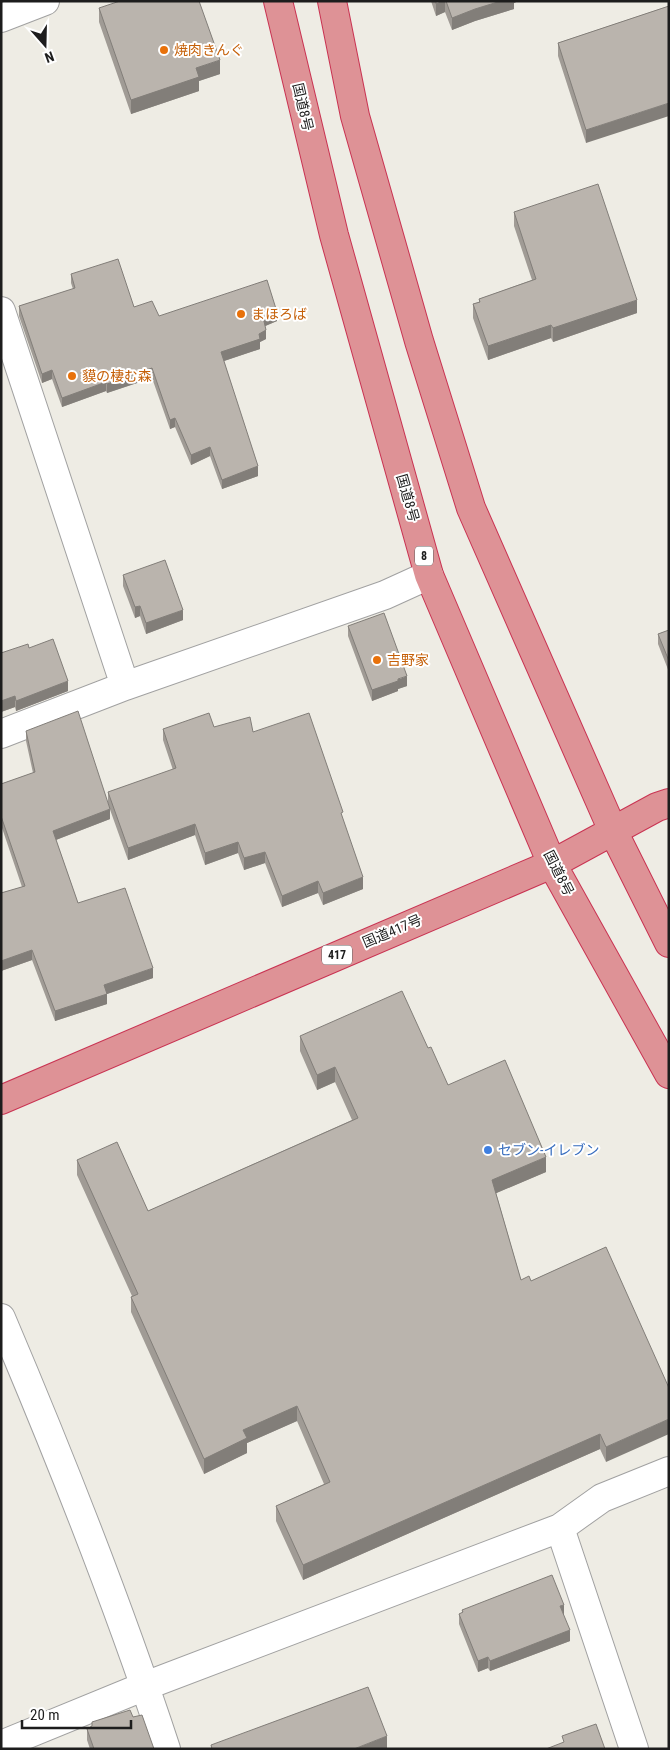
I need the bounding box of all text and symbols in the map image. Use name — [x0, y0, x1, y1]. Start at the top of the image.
north arrow — [20, 20, 70, 70]
place label: 焼肉きんぐ — [174, 42, 244, 58]
marker: 焼肉きんぐ — [158, 44, 170, 56]
text: N — [43, 48, 56, 66]
street label: 国道8号 — [290, 81, 316, 133]
place label: まほろば — [251, 306, 307, 322]
marker: まほろば — [235, 308, 247, 320]
place label: 貘の棲む森 — [82, 368, 152, 384]
marker: 貘の棲む森 — [66, 370, 78, 382]
street label: 国道8号 — [394, 472, 422, 524]
road number: 8 — [415, 546, 433, 566]
place label: 吉野家 — [387, 652, 429, 668]
marker: 吉野家 — [371, 654, 383, 666]
street label: 国道8号 — [541, 848, 577, 898]
street label: 国道417号 — [360, 911, 424, 951]
road number: 417 — [322, 946, 352, 964]
place label: セブン-イレブン — [498, 1142, 599, 1158]
marker: セブン-イレブン — [482, 1144, 494, 1156]
scale bar — [22, 1698, 131, 1730]
text: 20 m — [30, 1706, 60, 1724]

